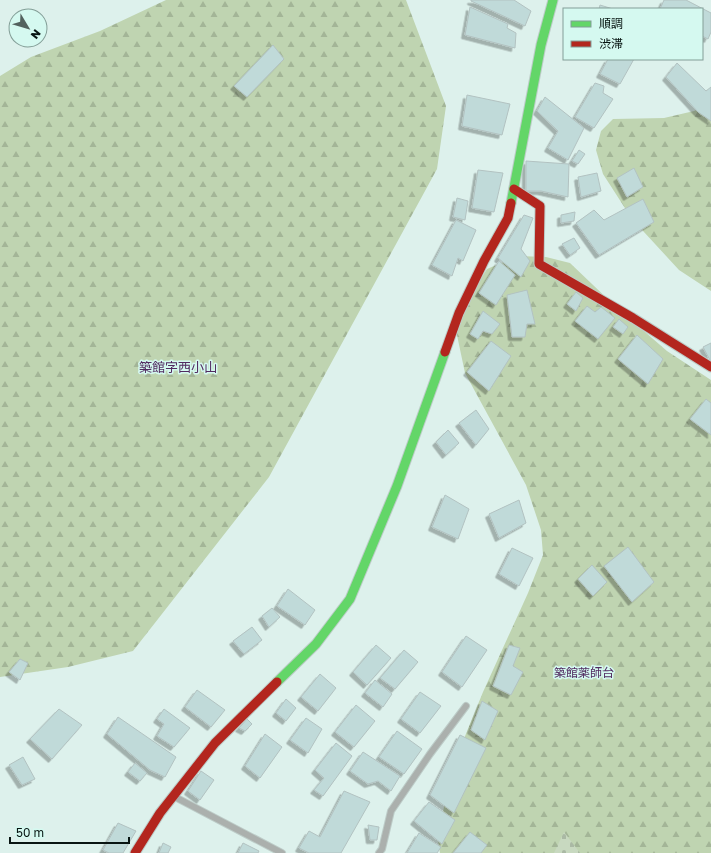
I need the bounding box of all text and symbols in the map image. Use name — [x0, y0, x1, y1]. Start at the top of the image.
north arrow — [8, 8, 48, 48]
legend — [563, 8, 703, 60]
text: 順調 — [599, 16, 623, 31]
text: N — [29, 27, 44, 42]
text: 渋滞 — [599, 36, 623, 51]
district label: 築館字西小山 — [139, 359, 217, 375]
district label: 築館薬師台 — [554, 665, 614, 680]
scale bar — [10, 819, 129, 845]
text: 50 m — [16, 825, 44, 840]

